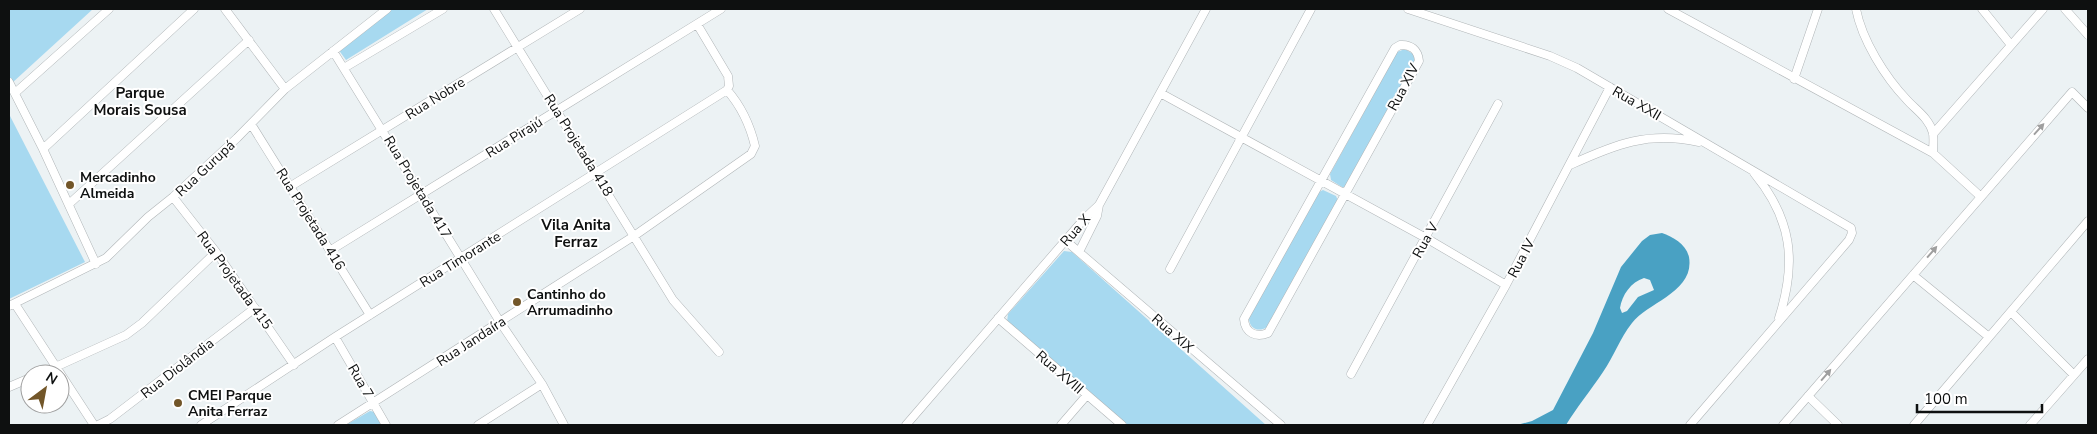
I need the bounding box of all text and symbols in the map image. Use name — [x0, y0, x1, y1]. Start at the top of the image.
street label: Rua XIV — [1383, 60, 1424, 114]
street label: Rua Nobre — [402, 73, 469, 124]
street label: Rua XXII — [1609, 82, 1665, 125]
district label: Parque Morais Sousa — [93, 83, 187, 120]
street label: Rua Projetada 418 — [539, 91, 618, 200]
street label: Rua Pirajú — [482, 112, 546, 162]
one-way arrow — [2033, 124, 2045, 136]
street label: Rua Projetada 417 — [379, 132, 456, 242]
street label: Rua Gurupá — [172, 136, 239, 201]
street label: Rua Projetada 416 — [271, 165, 350, 274]
place label: Mercadinho Almeida — [80, 168, 156, 203]
marker: Mercadinho Almeida — [64, 179, 76, 191]
street label: Rua X — [1056, 210, 1095, 251]
district label: Vila Anita Ferraz — [540, 215, 611, 252]
street label: Rua V — [1408, 219, 1443, 261]
street label: Rua Projetada 415 — [192, 227, 277, 333]
street label: Rua Timorante — [416, 227, 504, 292]
street label: Rua IV — [1503, 235, 1540, 281]
one-way arrow — [1927, 245, 1938, 258]
place label: Cantinho do Arrumadinho — [527, 285, 613, 320]
marker: Cantinho do Arrumadinho — [511, 296, 523, 308]
street label: Rua XIX — [1148, 310, 1198, 357]
street label: Rua Jandaíra — [433, 312, 510, 371]
street label: Rua Diolândia — [137, 334, 218, 403]
street label: Rua XVIII — [1032, 346, 1088, 398]
street label: Rua 7 — [343, 361, 378, 402]
north arrow — [20, 364, 70, 414]
text: N — [42, 368, 61, 389]
one-way arrow — [1821, 369, 1832, 382]
scale bar — [1917, 382, 2042, 414]
place label: CMEI Parque Anita Ferraz — [188, 386, 272, 421]
text: 100 m — [1924, 389, 1968, 409]
marker: CMEI Parque Anita Ferraz — [172, 397, 184, 409]

